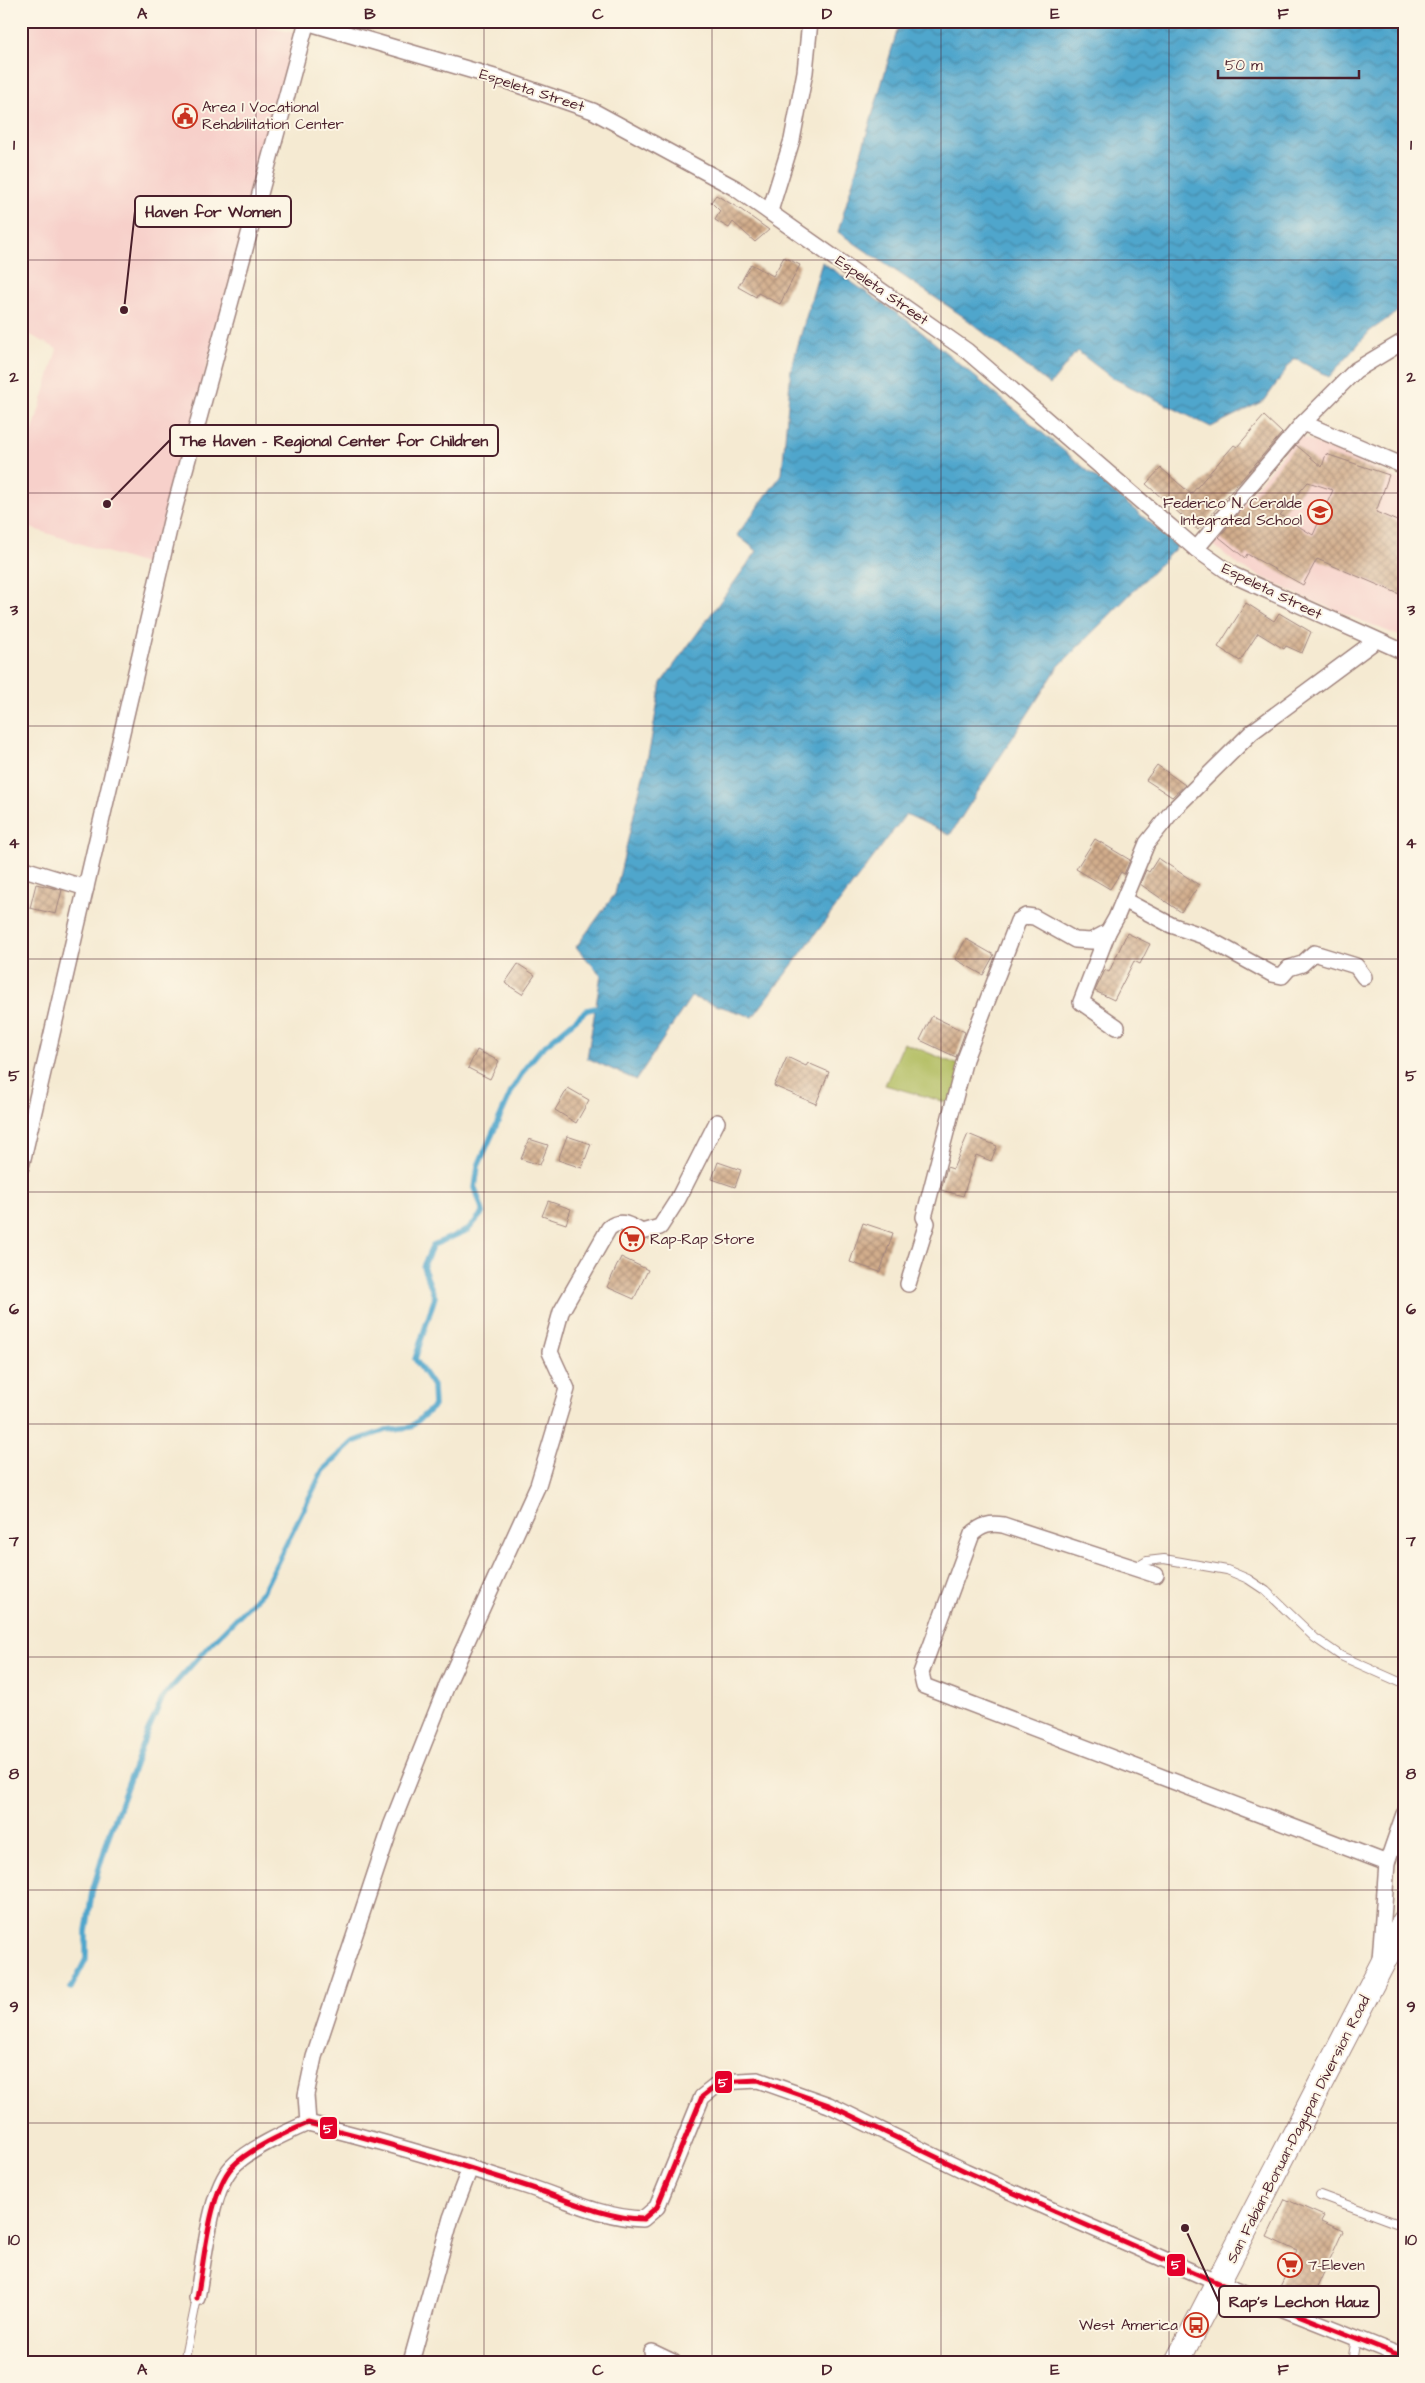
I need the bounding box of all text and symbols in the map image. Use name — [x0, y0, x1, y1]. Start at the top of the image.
text: A — [137, 3, 148, 25]
text: B — [364, 3, 376, 25]
text: C — [592, 3, 604, 25]
text: D — [822, 3, 833, 25]
text: E — [1050, 3, 1060, 25]
text: F — [1277, 3, 1289, 25]
scale bar — [1218, 48, 1359, 80]
text: 50 m — [1225, 55, 1263, 76]
street label: Espeleta Street — [477, 64, 587, 117]
place label: Area 1 Vocational Rehabilitation Center — [202, 97, 344, 135]
public building icon: Area 1 Vocational Rehabilitation Center — [172, 103, 198, 129]
text: 1 — [13, 134, 16, 156]
text: 1 — [1410, 134, 1413, 156]
callout: Haven for Women — [135, 196, 291, 227]
text: Haven for Women — [145, 201, 281, 223]
street label: Espeleta Street — [831, 250, 933, 330]
text: 2 — [8, 366, 19, 388]
text: 2 — [1405, 366, 1416, 388]
callout: The Haven - Regional Center for Children — [170, 425, 498, 456]
text: The Haven - Regional Center for Children — [179, 430, 488, 454]
place label: Federico N. Ceralde Integrated School — [1163, 493, 1302, 532]
school or university icon: Federico N. Ceralde Integrated School — [1307, 499, 1333, 525]
street label: Espeleta Street — [1218, 558, 1326, 625]
text: 3 — [9, 599, 19, 621]
text: 3 — [1406, 599, 1416, 621]
text: 4 — [9, 832, 20, 854]
text: 4 — [1406, 832, 1417, 854]
text: 5 — [8, 1065, 20, 1087]
text: 5 — [1405, 1065, 1417, 1087]
supermarket icon: Rap-Rap Store — [619, 1226, 645, 1252]
place label: Rap-Rap Store — [650, 1229, 755, 1250]
text: 6 — [9, 1298, 19, 1320]
text: 6 — [1406, 1298, 1416, 1320]
text: 7 — [8, 1530, 19, 1552]
text: 7 — [1405, 1530, 1416, 1552]
text: 8 — [9, 1763, 20, 1785]
text: 8 — [1406, 1763, 1417, 1785]
street label: San Fabian-Bonuan-Dagupan Diversion Road — [1221, 1991, 1376, 2267]
text: 9 — [9, 1996, 19, 2018]
text: 9 — [1406, 1996, 1416, 2018]
line badge: 5 — [714, 2070, 733, 2094]
text: 5 — [718, 2073, 729, 2093]
line badge: 5 — [319, 2116, 338, 2140]
text: 5 — [323, 2119, 334, 2139]
text: 10 — [8, 2229, 20, 2251]
text: 10 — [1405, 2229, 1417, 2251]
supermarket icon: 7-Eleven — [1277, 2252, 1303, 2278]
line badge: 5 — [1166, 2253, 1186, 2277]
text: 5 — [1171, 2255, 1182, 2275]
place label: 7-Eleven — [1308, 2255, 1365, 2276]
callout: Rap's Lechon Hauz — [1219, 2286, 1379, 2317]
text: Rap's Lechon Hauz — [1229, 2291, 1370, 2313]
bus stop icon: West America — [1183, 2312, 1209, 2338]
place label: West America — [1079, 2315, 1178, 2336]
text: A — [137, 2359, 148, 2381]
text: B — [364, 2359, 376, 2381]
text: C — [592, 2359, 604, 2381]
text: D — [822, 2359, 833, 2381]
text: E — [1050, 2359, 1060, 2381]
text: F — [1277, 2359, 1289, 2381]

